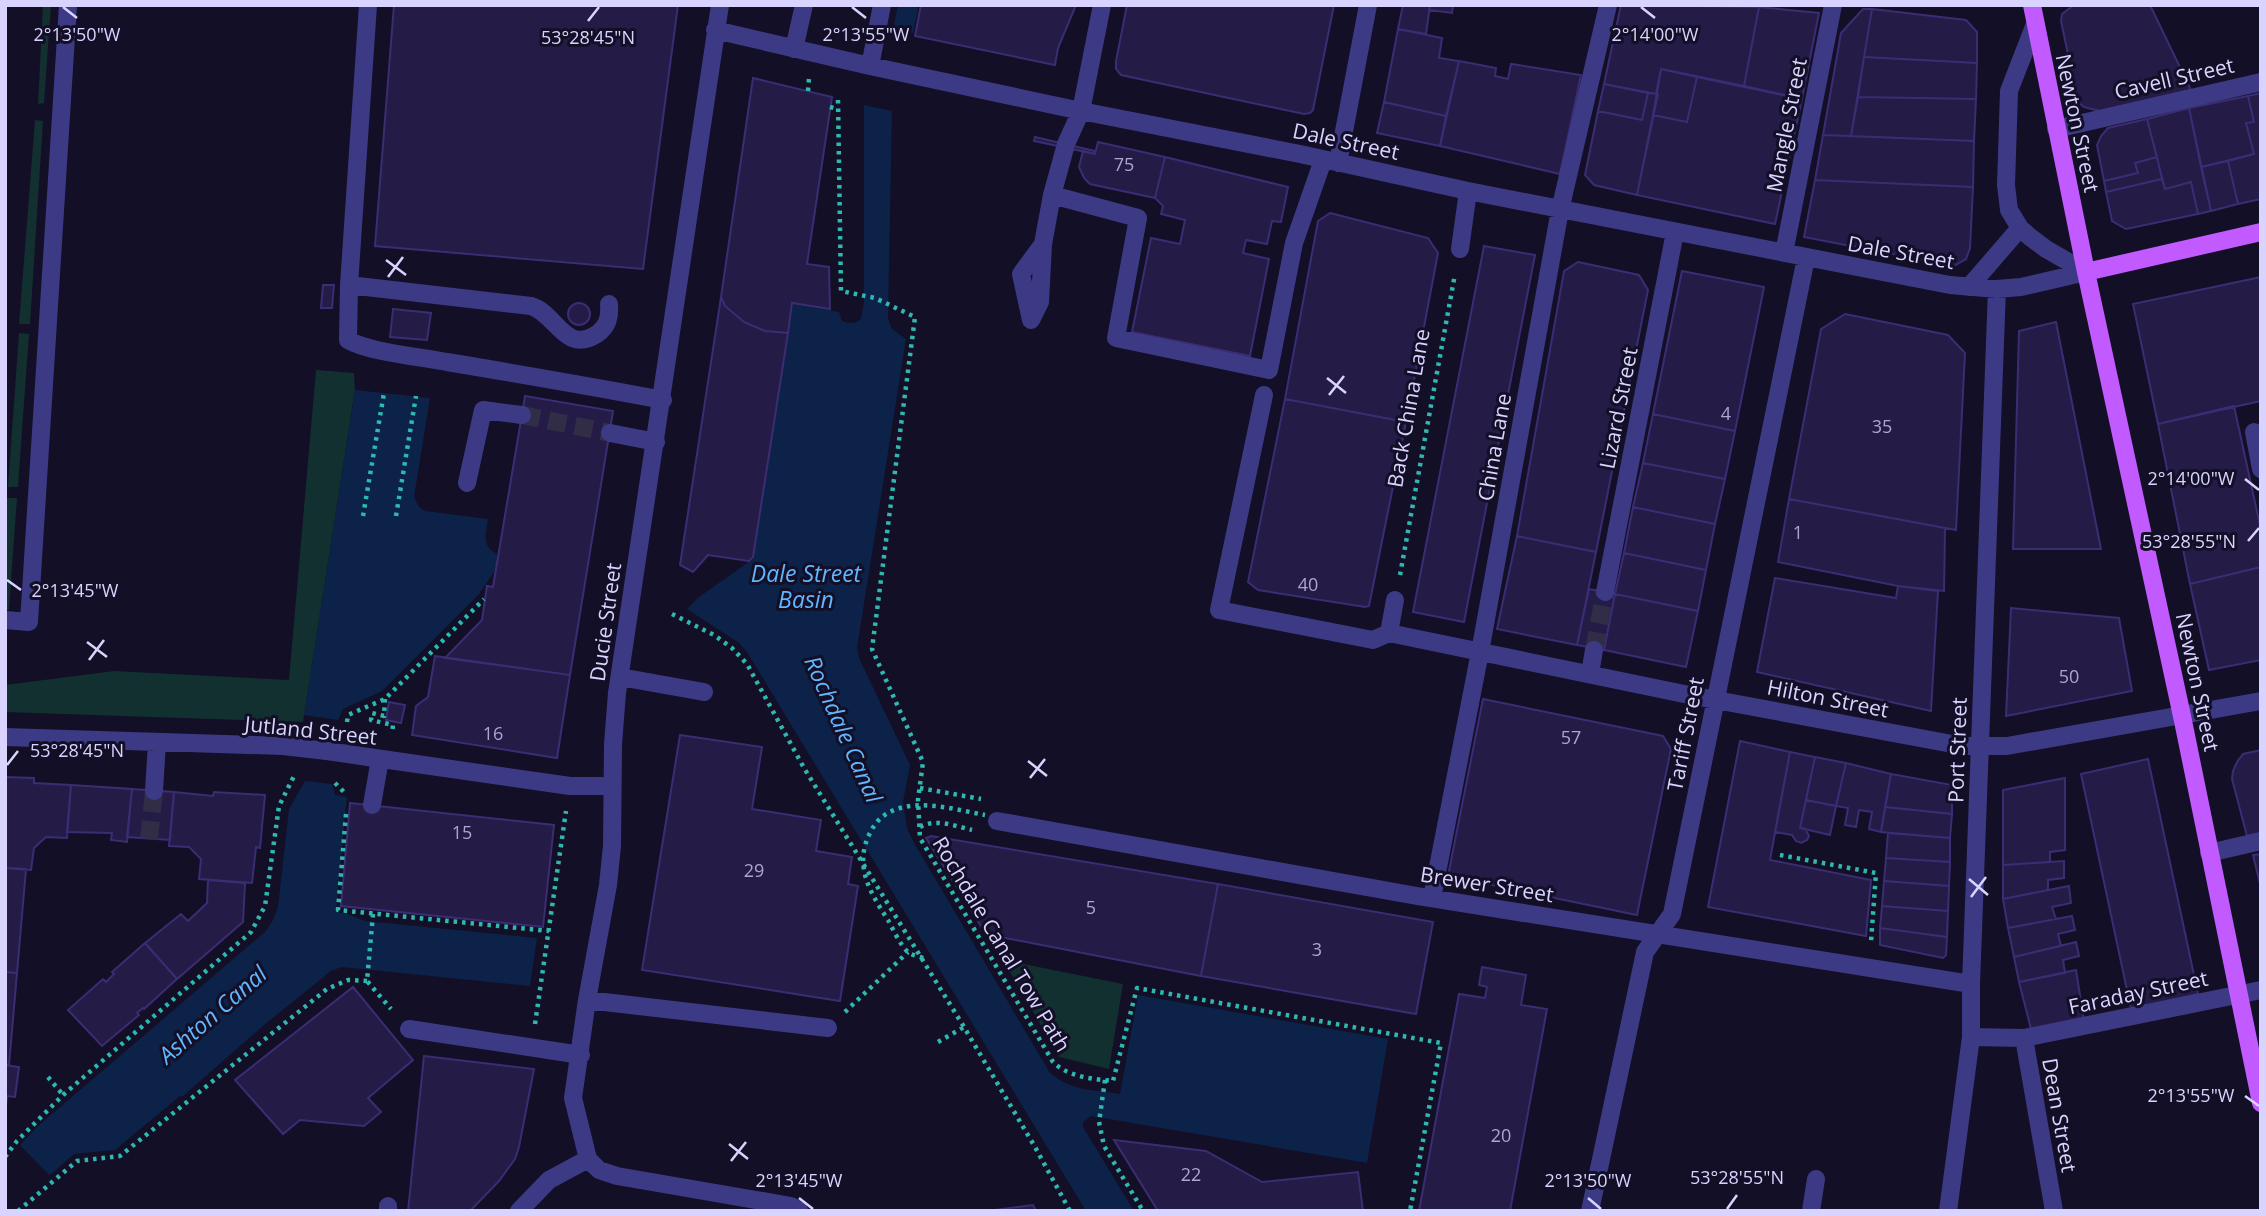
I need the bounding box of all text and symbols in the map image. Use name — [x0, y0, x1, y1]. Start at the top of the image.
text: 2°13'50"W — [34, 22, 121, 46]
text: 2°13'55"W — [823, 22, 910, 46]
text: 2°14'00"W — [1612, 22, 1699, 46]
text: 53°28'45"N — [541, 25, 635, 49]
street label: Newton Street — [2050, 51, 2106, 195]
street label: Cavell Street — [2111, 51, 2237, 105]
street label: Mangle Street — [1759, 56, 1813, 194]
street label: Dale Street — [1290, 116, 1402, 166]
house number: 75 — [1114, 152, 1134, 176]
street label: Dale Street — [1845, 229, 1957, 275]
street label: Back China Lane — [1380, 327, 1436, 489]
street label: Lizard Street — [1592, 345, 1644, 471]
street label: China Lane — [1471, 391, 1517, 503]
house number: 4 — [1721, 401, 1731, 425]
house number: 35 — [1872, 414, 1892, 438]
text: 2°14'00"W — [2148, 466, 2235, 490]
house number: 1 — [1793, 520, 1803, 544]
text: 53°28'55"N — [2142, 529, 2236, 553]
water label: Dale Street Basin — [751, 557, 863, 615]
street label: Ducie Street — [583, 561, 627, 683]
house number: 40 — [1298, 572, 1318, 596]
text: 2°13'45"W — [32, 578, 119, 602]
street label: Newton Street — [2170, 610, 2226, 754]
water label: Rochdale Canal — [797, 650, 891, 809]
house number: 50 — [2059, 664, 2079, 688]
street label: Hilton Street — [1765, 673, 1891, 723]
street label: Tariff Street — [1660, 675, 1710, 793]
street label: Port Street — [1941, 697, 1973, 803]
street label: Jutland Street — [242, 709, 379, 751]
house number: 16 — [483, 721, 503, 745]
house number: 57 — [1561, 725, 1581, 749]
text: 53°28'45"N — [30, 738, 124, 762]
house number: 15 — [452, 820, 472, 844]
street label: Rochdale Canal Tow Path — [927, 831, 1077, 1057]
house number: 29 — [744, 858, 764, 882]
street label: Brewer Street — [1418, 860, 1556, 908]
house number: 5 — [1086, 895, 1096, 919]
house number: 3 — [1312, 937, 1322, 961]
water label: Ashton Canal — [149, 957, 274, 1071]
street label: Faraday Street — [2066, 964, 2210, 1020]
street label: Dean Street — [2036, 1056, 2084, 1174]
text: 2°13'55"W — [2148, 1083, 2235, 1107]
house number: 20 — [1491, 1123, 1511, 1147]
house number: 22 — [1181, 1162, 1201, 1186]
text: 53°28'55"N — [1690, 1165, 1784, 1189]
text: 2°13'45"W — [756, 1168, 843, 1192]
text: 2°13'50"W — [1545, 1168, 1632, 1192]

